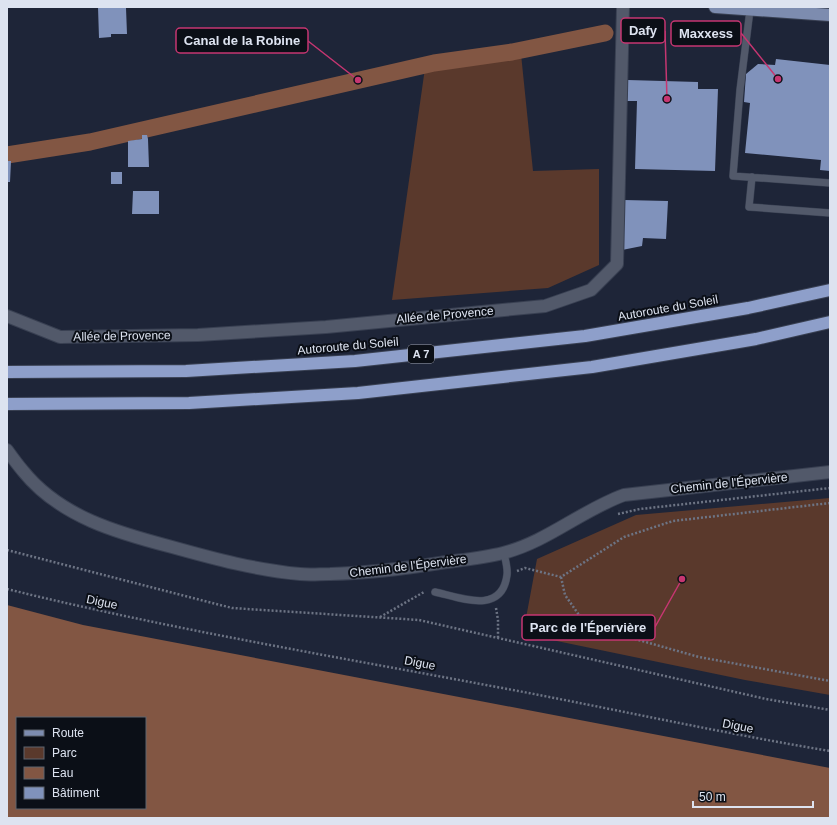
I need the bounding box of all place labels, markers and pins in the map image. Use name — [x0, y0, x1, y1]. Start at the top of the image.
callout: Dafy — [621, 18, 665, 43]
callout: Maxxess — [671, 21, 741, 46]
callout: Canal de la Robine — [176, 28, 308, 53]
callout: Parc de l'Épervière — [522, 615, 655, 640]

